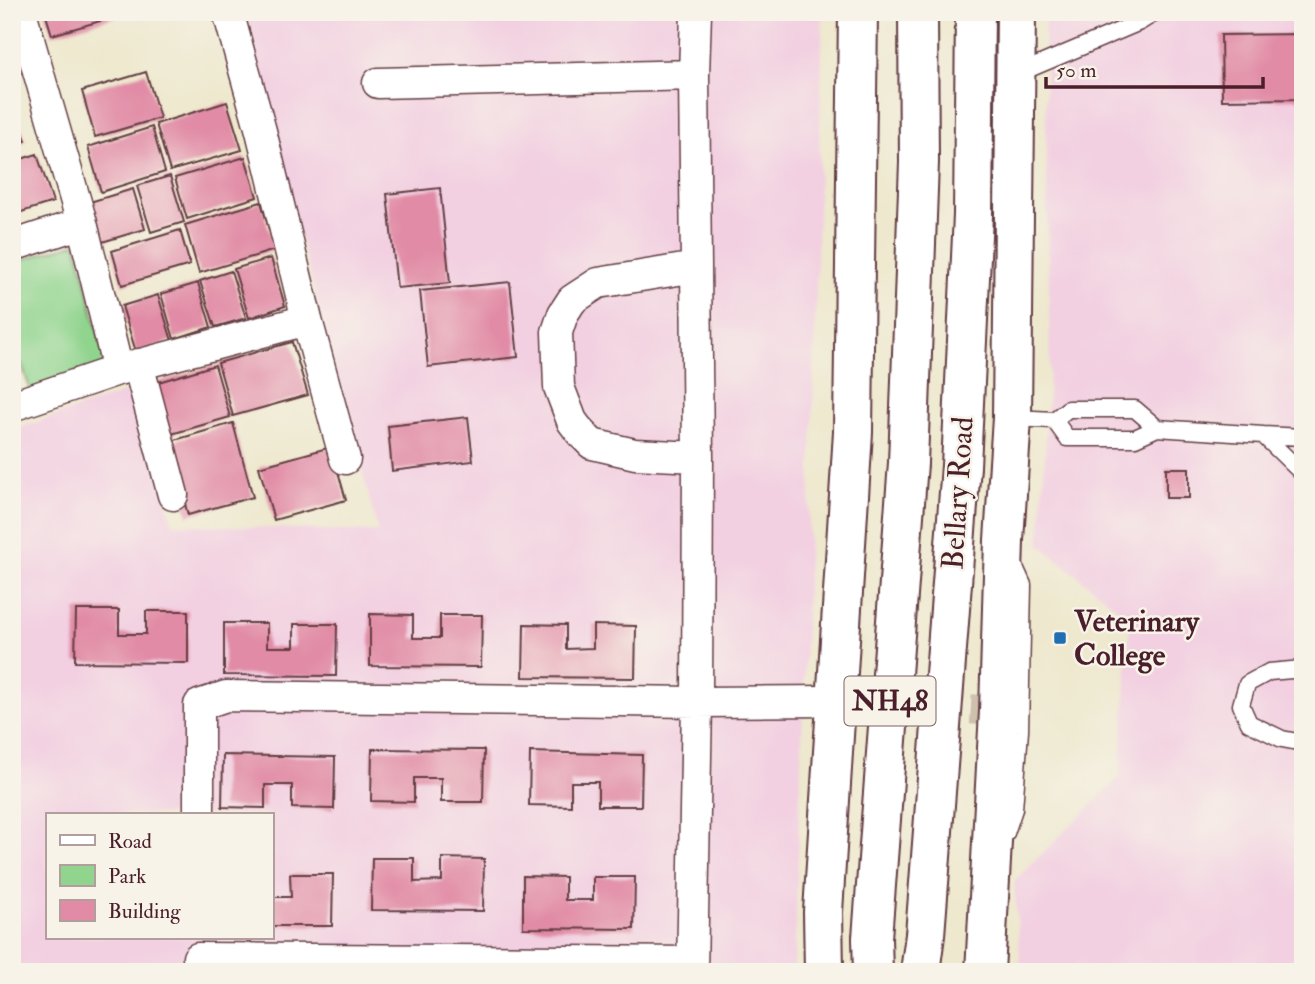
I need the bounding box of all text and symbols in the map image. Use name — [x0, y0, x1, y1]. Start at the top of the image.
scale bar — [1046, 46, 1262, 90]
text: 50 m — [1056, 57, 1097, 84]
street label: Bellary Road — [934, 415, 982, 571]
place label: Veterinary College — [1073, 603, 1201, 674]
marker: Veterinary College — [1052, 630, 1068, 646]
road number: NH48 — [844, 676, 936, 726]
legend — [46, 813, 273, 939]
text: Road — [108, 828, 153, 855]
text: Park — [108, 863, 146, 890]
text: Building — [108, 898, 181, 925]

